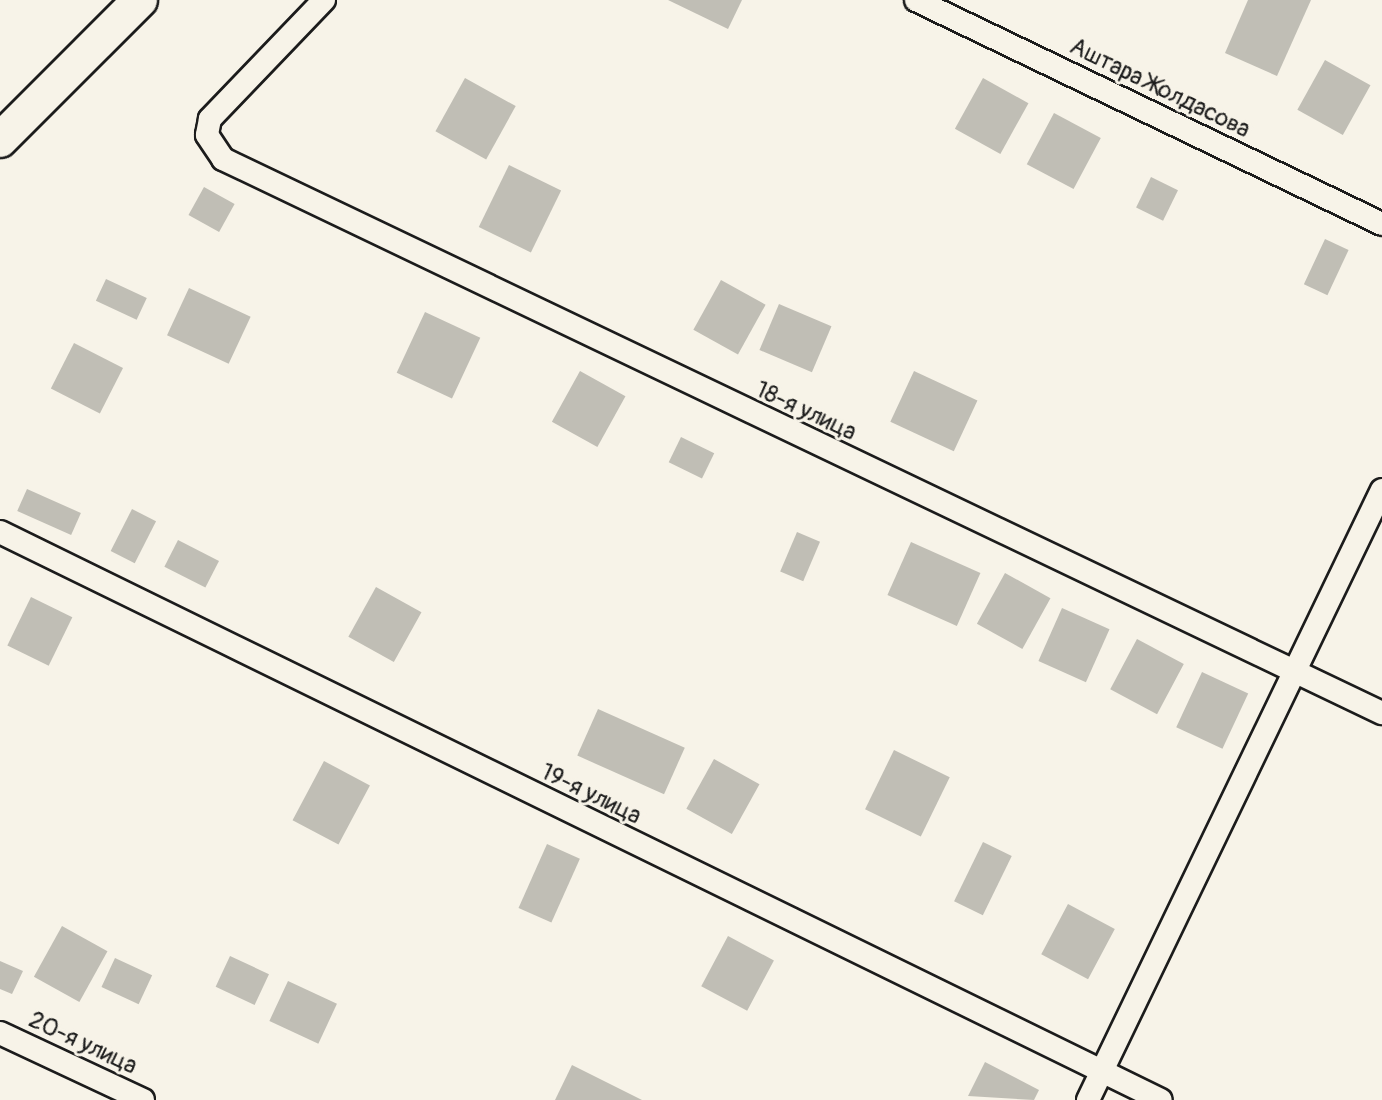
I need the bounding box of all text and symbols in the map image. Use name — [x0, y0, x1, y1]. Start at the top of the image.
street label: Аштара Жолдасова — [1065, 32, 1255, 144]
street label: 18-я улица — [751, 375, 861, 447]
street label: 19-я улица — [536, 757, 646, 831]
street label: 20-я улица — [24, 1005, 142, 1081]

